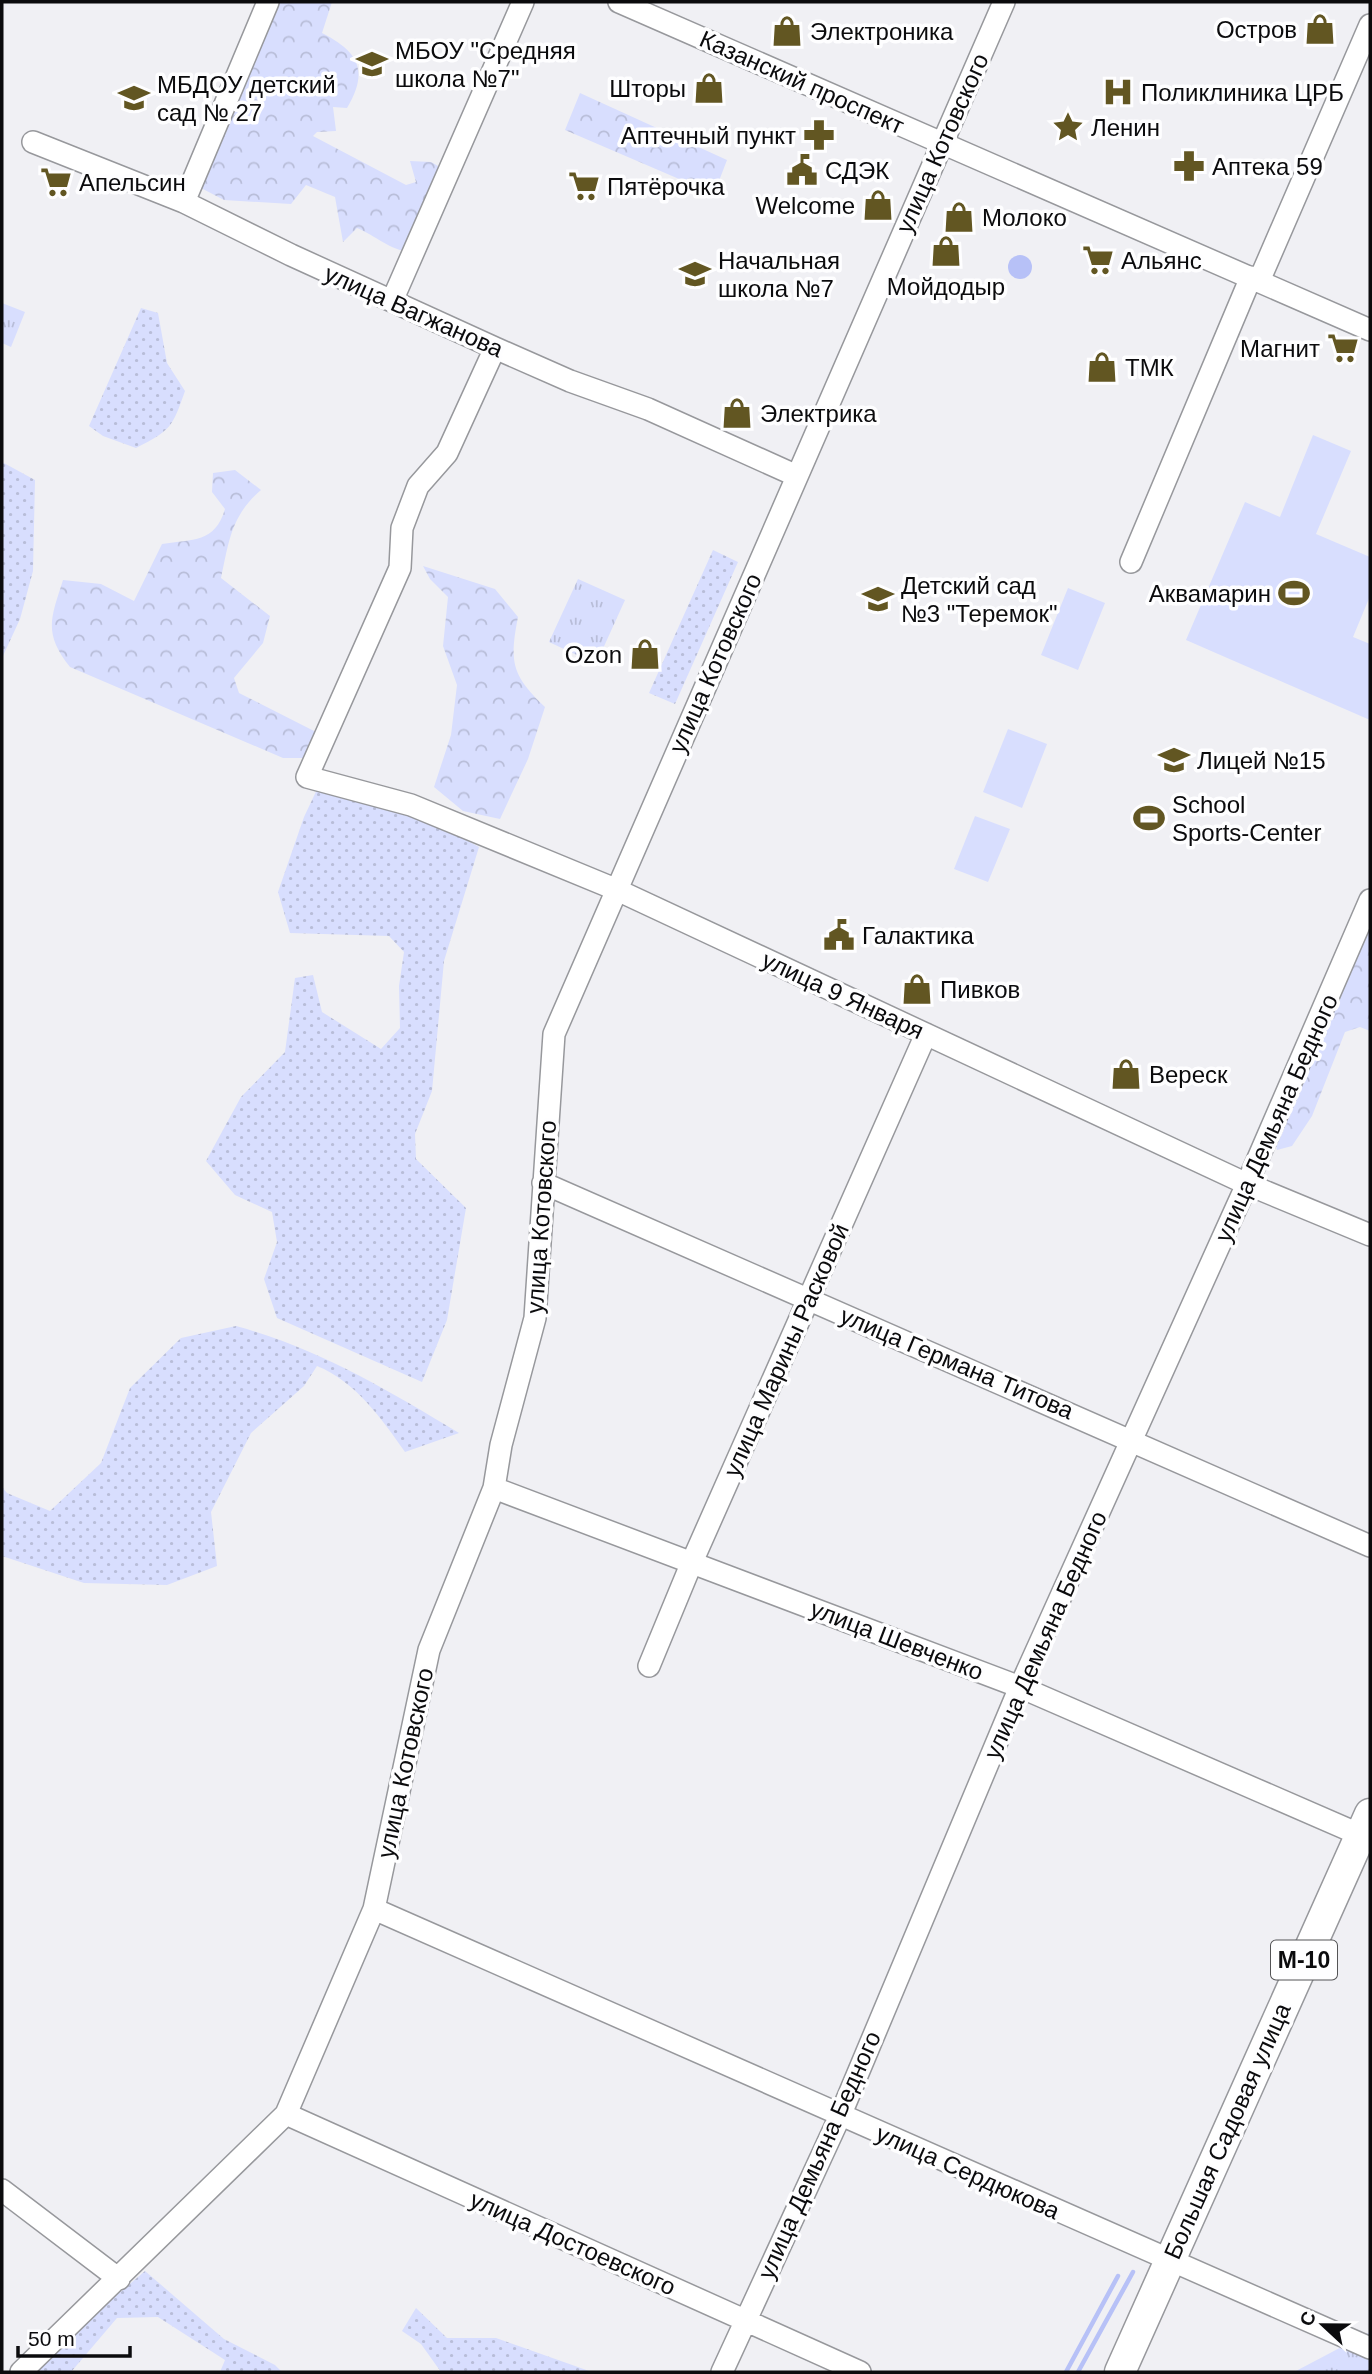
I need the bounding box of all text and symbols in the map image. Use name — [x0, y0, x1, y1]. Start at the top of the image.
shop icon: Остров — [1303, 12, 1337, 46]
shop icon: Электроника — [770, 14, 804, 48]
place label: Остров — [1216, 16, 1297, 43]
place label: Электроника — [810, 18, 954, 45]
street label: Казанский проспект — [696, 25, 908, 139]
place label: МБОУ "Средняя школа №7" — [395, 37, 576, 92]
school or university icon: МБОУ "Средняя школа №7" — [355, 47, 389, 81]
street label: улица Котовского — [890, 49, 994, 237]
place label: МБДОУ детский сад № 27 — [157, 71, 336, 126]
shop icon: Шторы — [692, 71, 726, 105]
place label: Шторы — [609, 75, 686, 102]
hospital icon: Поликлиника ЦРБ — [1101, 75, 1135, 109]
place label: Поликлиника ЦРБ — [1141, 79, 1344, 106]
school or university icon: МБДОУ детский сад № 27 — [117, 81, 151, 115]
place icon: Ленин — [1051, 110, 1085, 144]
place label: Ленин — [1091, 114, 1160, 141]
pharmacy icon: Аптечный пункт — [802, 118, 836, 152]
place label: Аптечный пункт — [621, 122, 796, 149]
pharmacy icon: Аптека 59 — [1172, 149, 1206, 183]
public building icon: СДЭК — [785, 153, 819, 187]
place label: Аптека 59 — [1212, 153, 1323, 180]
place label: СДЭК — [825, 157, 889, 184]
supermarket icon: Апельсин — [39, 165, 73, 199]
place label: Апельсин — [79, 169, 186, 196]
supermarket icon: Пятёрочка — [567, 169, 601, 203]
place label: Пятёрочка — [607, 173, 725, 200]
shop icon: Welcome — [861, 188, 895, 222]
place label: Welcome — [755, 192, 855, 219]
shop icon: Молоко — [942, 200, 976, 234]
place label: Молоко — [982, 204, 1067, 231]
shop icon: Мойдодыр — [929, 234, 963, 268]
supermarket icon: Альянс — [1081, 243, 1115, 277]
place label: Начальная школа №7 — [718, 247, 840, 302]
place label: Альянс — [1121, 247, 1202, 274]
school or university icon: Начальная школа №7 — [678, 257, 712, 291]
street label: улица Вагжанова — [321, 259, 508, 363]
place label: Мойдодыр — [887, 273, 1005, 300]
supermarket icon: Магнит — [1326, 331, 1360, 365]
place label: Магнит — [1240, 335, 1320, 362]
shop icon: ТМК — [1085, 350, 1119, 384]
place label: ТМК — [1125, 354, 1174, 381]
shop icon: Электрика — [720, 396, 754, 430]
place label: Электрика — [760, 400, 877, 427]
street label: улица Котовского — [663, 569, 767, 757]
place label: Детский сад №3 "Теремок" — [901, 572, 1058, 627]
sports icon: Аквамарин — [1277, 576, 1311, 610]
place label: Аквамарин — [1149, 580, 1271, 607]
school or university icon: Детский сад №3 "Теремок" — [861, 582, 895, 616]
shop icon: Ozon — [628, 637, 662, 671]
place label: Ozon — [565, 641, 622, 668]
school or university icon: Лицей №15 — [1157, 743, 1191, 777]
place label: Лицей №15 — [1197, 747, 1326, 774]
place label: School Sports-Center — [1172, 791, 1321, 846]
sports icon: School Sports-Center — [1132, 801, 1166, 835]
public building icon: Галактика — [822, 918, 856, 952]
place label: Галактика — [862, 922, 975, 949]
street label: улица 9 Января — [758, 946, 928, 1044]
shop icon: Пивков — [900, 972, 934, 1006]
place label: Пивков — [940, 976, 1020, 1003]
street label: улица Демьяна Бедного — [1209, 990, 1343, 1246]
shop icon: Вереск — [1109, 1057, 1143, 1091]
place label: Вереск — [1149, 1061, 1228, 1088]
street label: улица Котовского — [521, 1119, 561, 1315]
street label: улица Марины Расковой — [718, 1219, 854, 1481]
street label: улица Германа Титова — [836, 1302, 1078, 1425]
street label: улица Демьяна Бедного — [978, 1507, 1112, 1763]
street label: улица Шевченко — [807, 1595, 987, 1685]
street label: улица Котовского — [372, 1665, 438, 1861]
road number: М-10 — [1271, 1940, 1337, 1980]
street label: Большая Садовая улица — [1158, 1998, 1296, 2263]
street label: улица Демьяна Бедного — [752, 2027, 886, 2283]
street label: улица Сердюкова — [872, 2119, 1065, 2225]
street label: улица Достоевского — [466, 2185, 680, 2301]
north arrow — [1288, 2290, 1358, 2360]
text: С — [1295, 2308, 1320, 2329]
scale bar — [18, 2314, 130, 2358]
text: 50 m — [28, 2327, 75, 2350]

